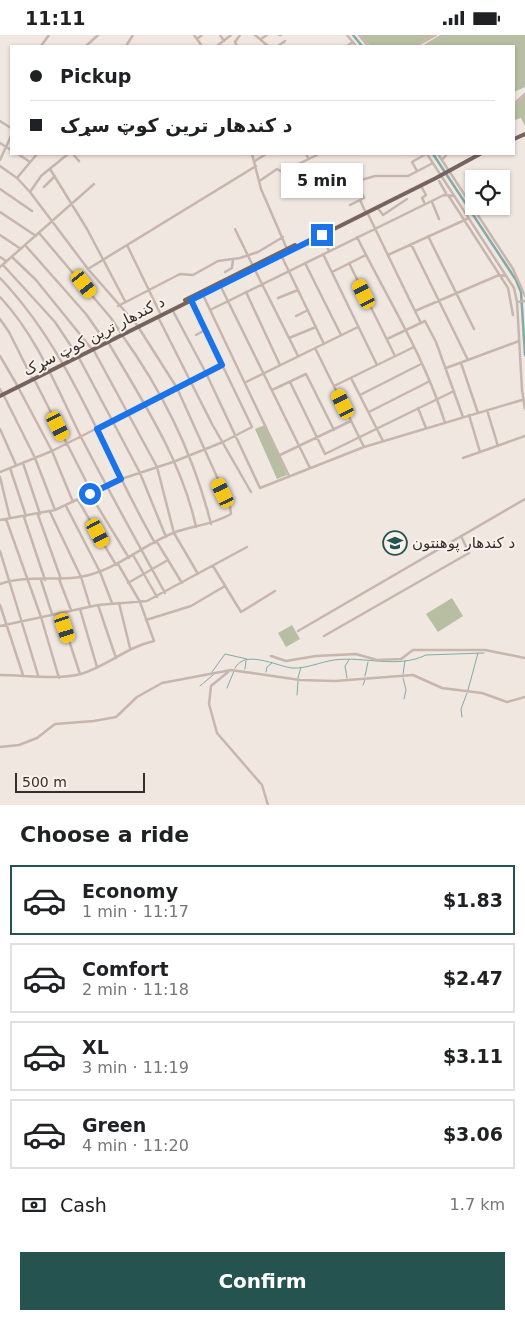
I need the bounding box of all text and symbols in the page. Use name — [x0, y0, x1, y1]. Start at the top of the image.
text: 11:11 — [25, 7, 85, 29]
text: Pickup — [60, 65, 131, 87]
text: د کندهار ترين کوټ سړک — [60, 114, 292, 136]
callout: 5 min — [281, 163, 363, 197]
map controls — [465, 170, 510, 215]
button: locate — [465, 170, 510, 215]
text: 5 min — [297, 171, 347, 190]
route end — [311, 224, 333, 246]
car — [68, 268, 99, 300]
car — [350, 277, 377, 311]
street label: د کندهار ترين کوټ سړک — [20, 292, 168, 380]
car — [329, 387, 356, 421]
car — [44, 409, 71, 443]
car — [209, 476, 236, 510]
route start — [79, 483, 101, 505]
car — [84, 516, 111, 550]
school or university icon: د کندهار پوهنتون — [382, 530, 408, 556]
place label: د کندهار پوهنتون — [412, 534, 515, 553]
car — [53, 611, 76, 645]
scale bar — [15, 770, 145, 793]
text: 500 m — [22, 774, 67, 790]
text: Choose a ride — [20, 822, 189, 847]
icon: car — [22, 878, 67, 923]
text: Economy — [82, 880, 178, 902]
text: $1.83 — [443, 889, 503, 911]
text: 1 min · 11:17 — [82, 902, 189, 921]
icon: car — [22, 956, 67, 1001]
text: Comfort — [82, 958, 169, 980]
text: $2.47 — [443, 967, 503, 989]
text: 2 min · 11:18 — [82, 980, 189, 999]
icon: car — [22, 1034, 67, 1079]
text: XL — [82, 1036, 109, 1058]
text: $3.11 — [443, 1045, 503, 1067]
text: 3 min · 11:19 — [82, 1058, 189, 1077]
icon: car — [22, 1112, 67, 1157]
text: Green — [82, 1114, 146, 1136]
text: $3.06 — [443, 1123, 503, 1145]
text: 4 min · 11:20 — [82, 1136, 189, 1155]
icon: cash — [20, 1191, 48, 1219]
text: Cash — [60, 1194, 107, 1216]
text: 1.7 km — [450, 1195, 505, 1214]
button: Confirm — [20, 1252, 505, 1310]

